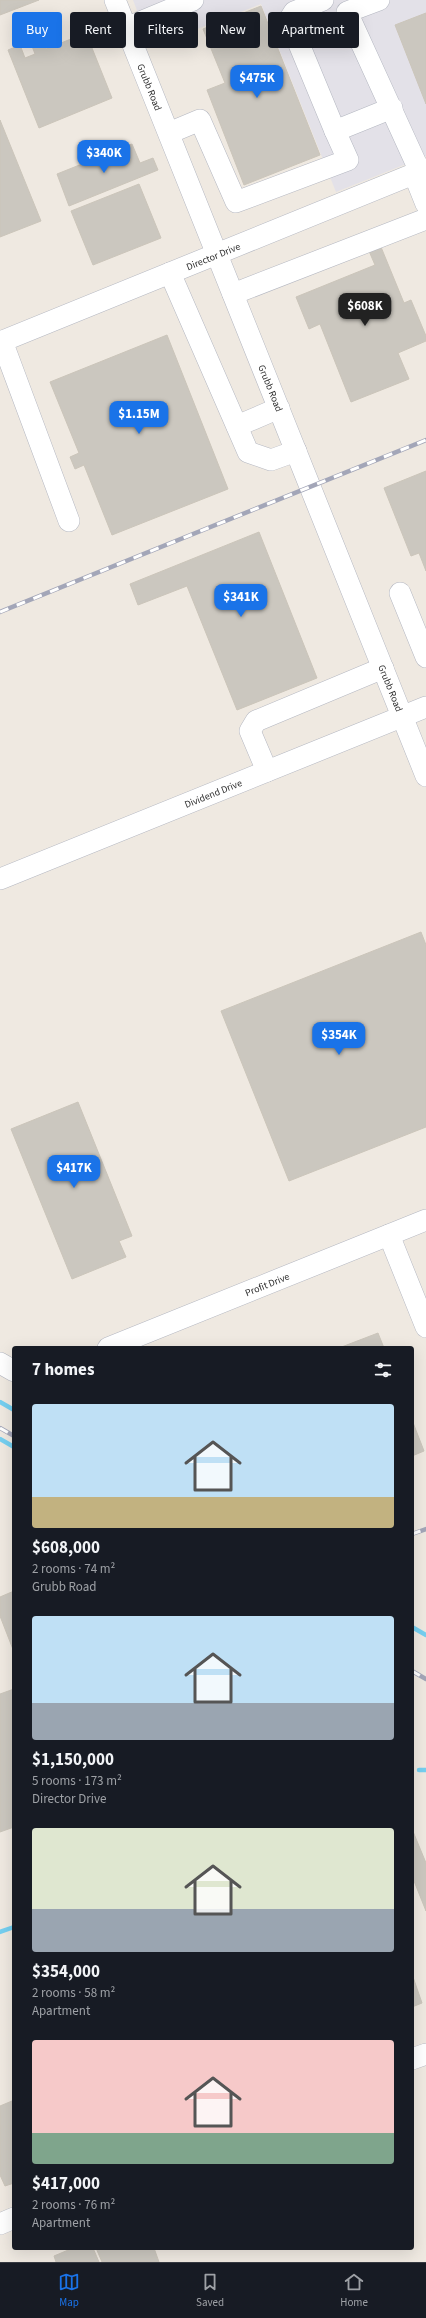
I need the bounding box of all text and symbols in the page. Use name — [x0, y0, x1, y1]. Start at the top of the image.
chip: Buy — [12, 12, 62, 48]
chip: Rent — [70, 12, 126, 48]
chip: Filters — [134, 12, 198, 48]
chip: New — [206, 12, 260, 48]
chip: Apartment — [268, 12, 359, 48]
street label: Grubb Road — [133, 62, 165, 113]
pin: $475K — [229, 65, 285, 99]
text: $475K — [239, 69, 275, 87]
pin: $340K — [76, 140, 132, 174]
text: $340K — [86, 144, 122, 162]
street label: Director Drive — [184, 240, 243, 274]
pin: $608K — [337, 293, 393, 327]
text: $608K — [347, 297, 383, 315]
street label: Grubb Road — [254, 363, 286, 414]
pin: $1.15M — [106, 401, 172, 435]
text: $1.15M — [118, 405, 160, 423]
pin: $341K — [213, 584, 269, 618]
text: $341K — [223, 588, 259, 606]
street label: Grubb Road — [374, 663, 406, 714]
street label: Dividend Drive — [182, 776, 244, 812]
pin: $354K — [311, 1022, 367, 1056]
text: $354K — [321, 1026, 357, 1044]
pin: $417K — [46, 1155, 102, 1189]
text: $417K — [56, 1159, 92, 1177]
street label: Profit Drive — [243, 1270, 292, 1300]
text: 7 homes — [32, 1358, 94, 1382]
icon: filters — [372, 1359, 394, 1381]
icon: home — [177, 1430, 249, 1502]
text: $608,000 — [32, 1536, 100, 1560]
text: 2 rooms · 74 m² — [32, 1560, 115, 1578]
text: Grubb Road — [32, 1578, 96, 1596]
icon: home — [177, 1642, 249, 1714]
text: $1,150,000 — [32, 1748, 114, 1772]
text: 5 rooms · 173 m² — [32, 1772, 122, 1790]
text: Director Drive — [32, 1790, 106, 1808]
icon: home — [177, 1854, 249, 1926]
text: $354,000 — [32, 1960, 100, 1984]
text: 2 rooms · 58 m² — [32, 1984, 115, 2002]
text: Apartment — [32, 2002, 90, 2020]
icon: home — [177, 2066, 249, 2138]
text: $417,000 — [32, 2172, 100, 2196]
text: 2 rooms · 76 m² — [32, 2196, 115, 2214]
text: Apartment — [32, 2214, 90, 2232]
tab: Map — [58, 2271, 80, 2310]
tab: Saved — [196, 2271, 224, 2310]
tab: Home — [340, 2271, 368, 2310]

